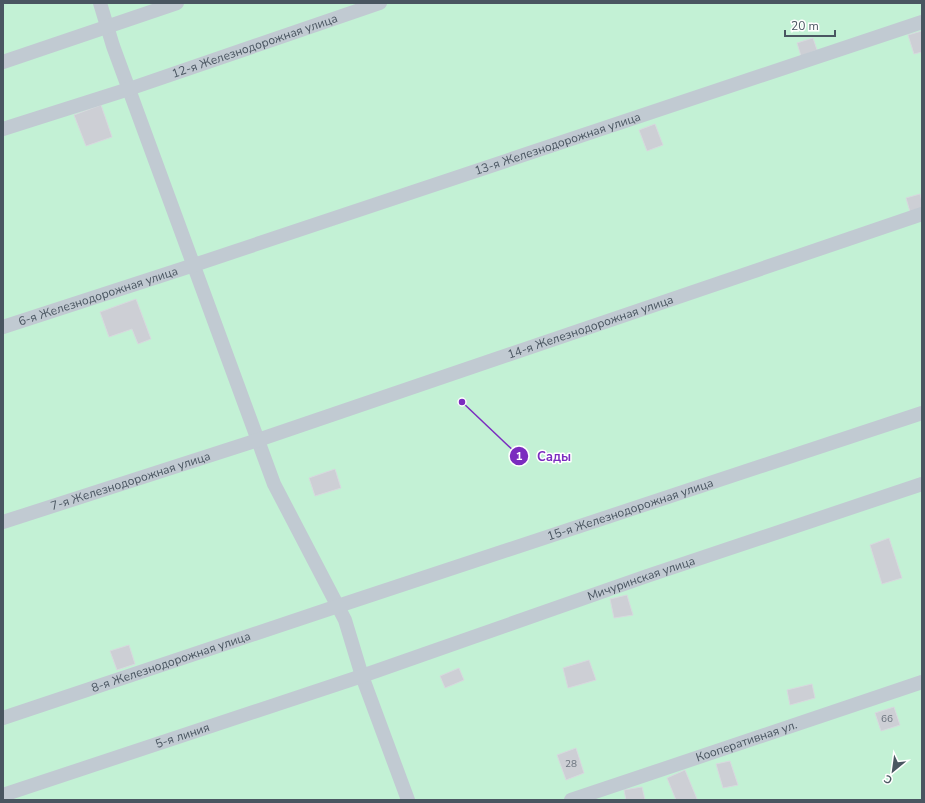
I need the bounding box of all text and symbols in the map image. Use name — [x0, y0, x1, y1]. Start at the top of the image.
street label: 12-я Железнодорожная улица — [170, 10, 340, 82]
scale bar — [785, 12, 835, 38]
text: 20 m — [791, 18, 819, 34]
street label: 13-я Железнодорожная улица — [472, 109, 643, 179]
street label: 6-я Железнодорожная улица — [16, 263, 180, 330]
street label: 14-я Железнодорожная улица — [505, 291, 675, 362]
callout: Сады — [509, 443, 579, 468]
street label: 7-я Железнодорожная улица — [49, 448, 212, 514]
text: 1 — [515, 448, 523, 464]
text: Сады — [537, 448, 571, 466]
street label: 15-я Железнодорожная улица — [545, 475, 715, 544]
street label: Мичуринская улица — [585, 552, 697, 604]
street label: 8-я Железнодорожная улица — [89, 628, 253, 696]
house number: 66 — [881, 712, 893, 726]
street label: Кооперативная ул. — [694, 717, 799, 766]
street label: 5-я линия — [153, 719, 212, 752]
north arrow — [873, 751, 913, 791]
house number: 28 — [565, 757, 577, 771]
text: С — [881, 771, 895, 788]

